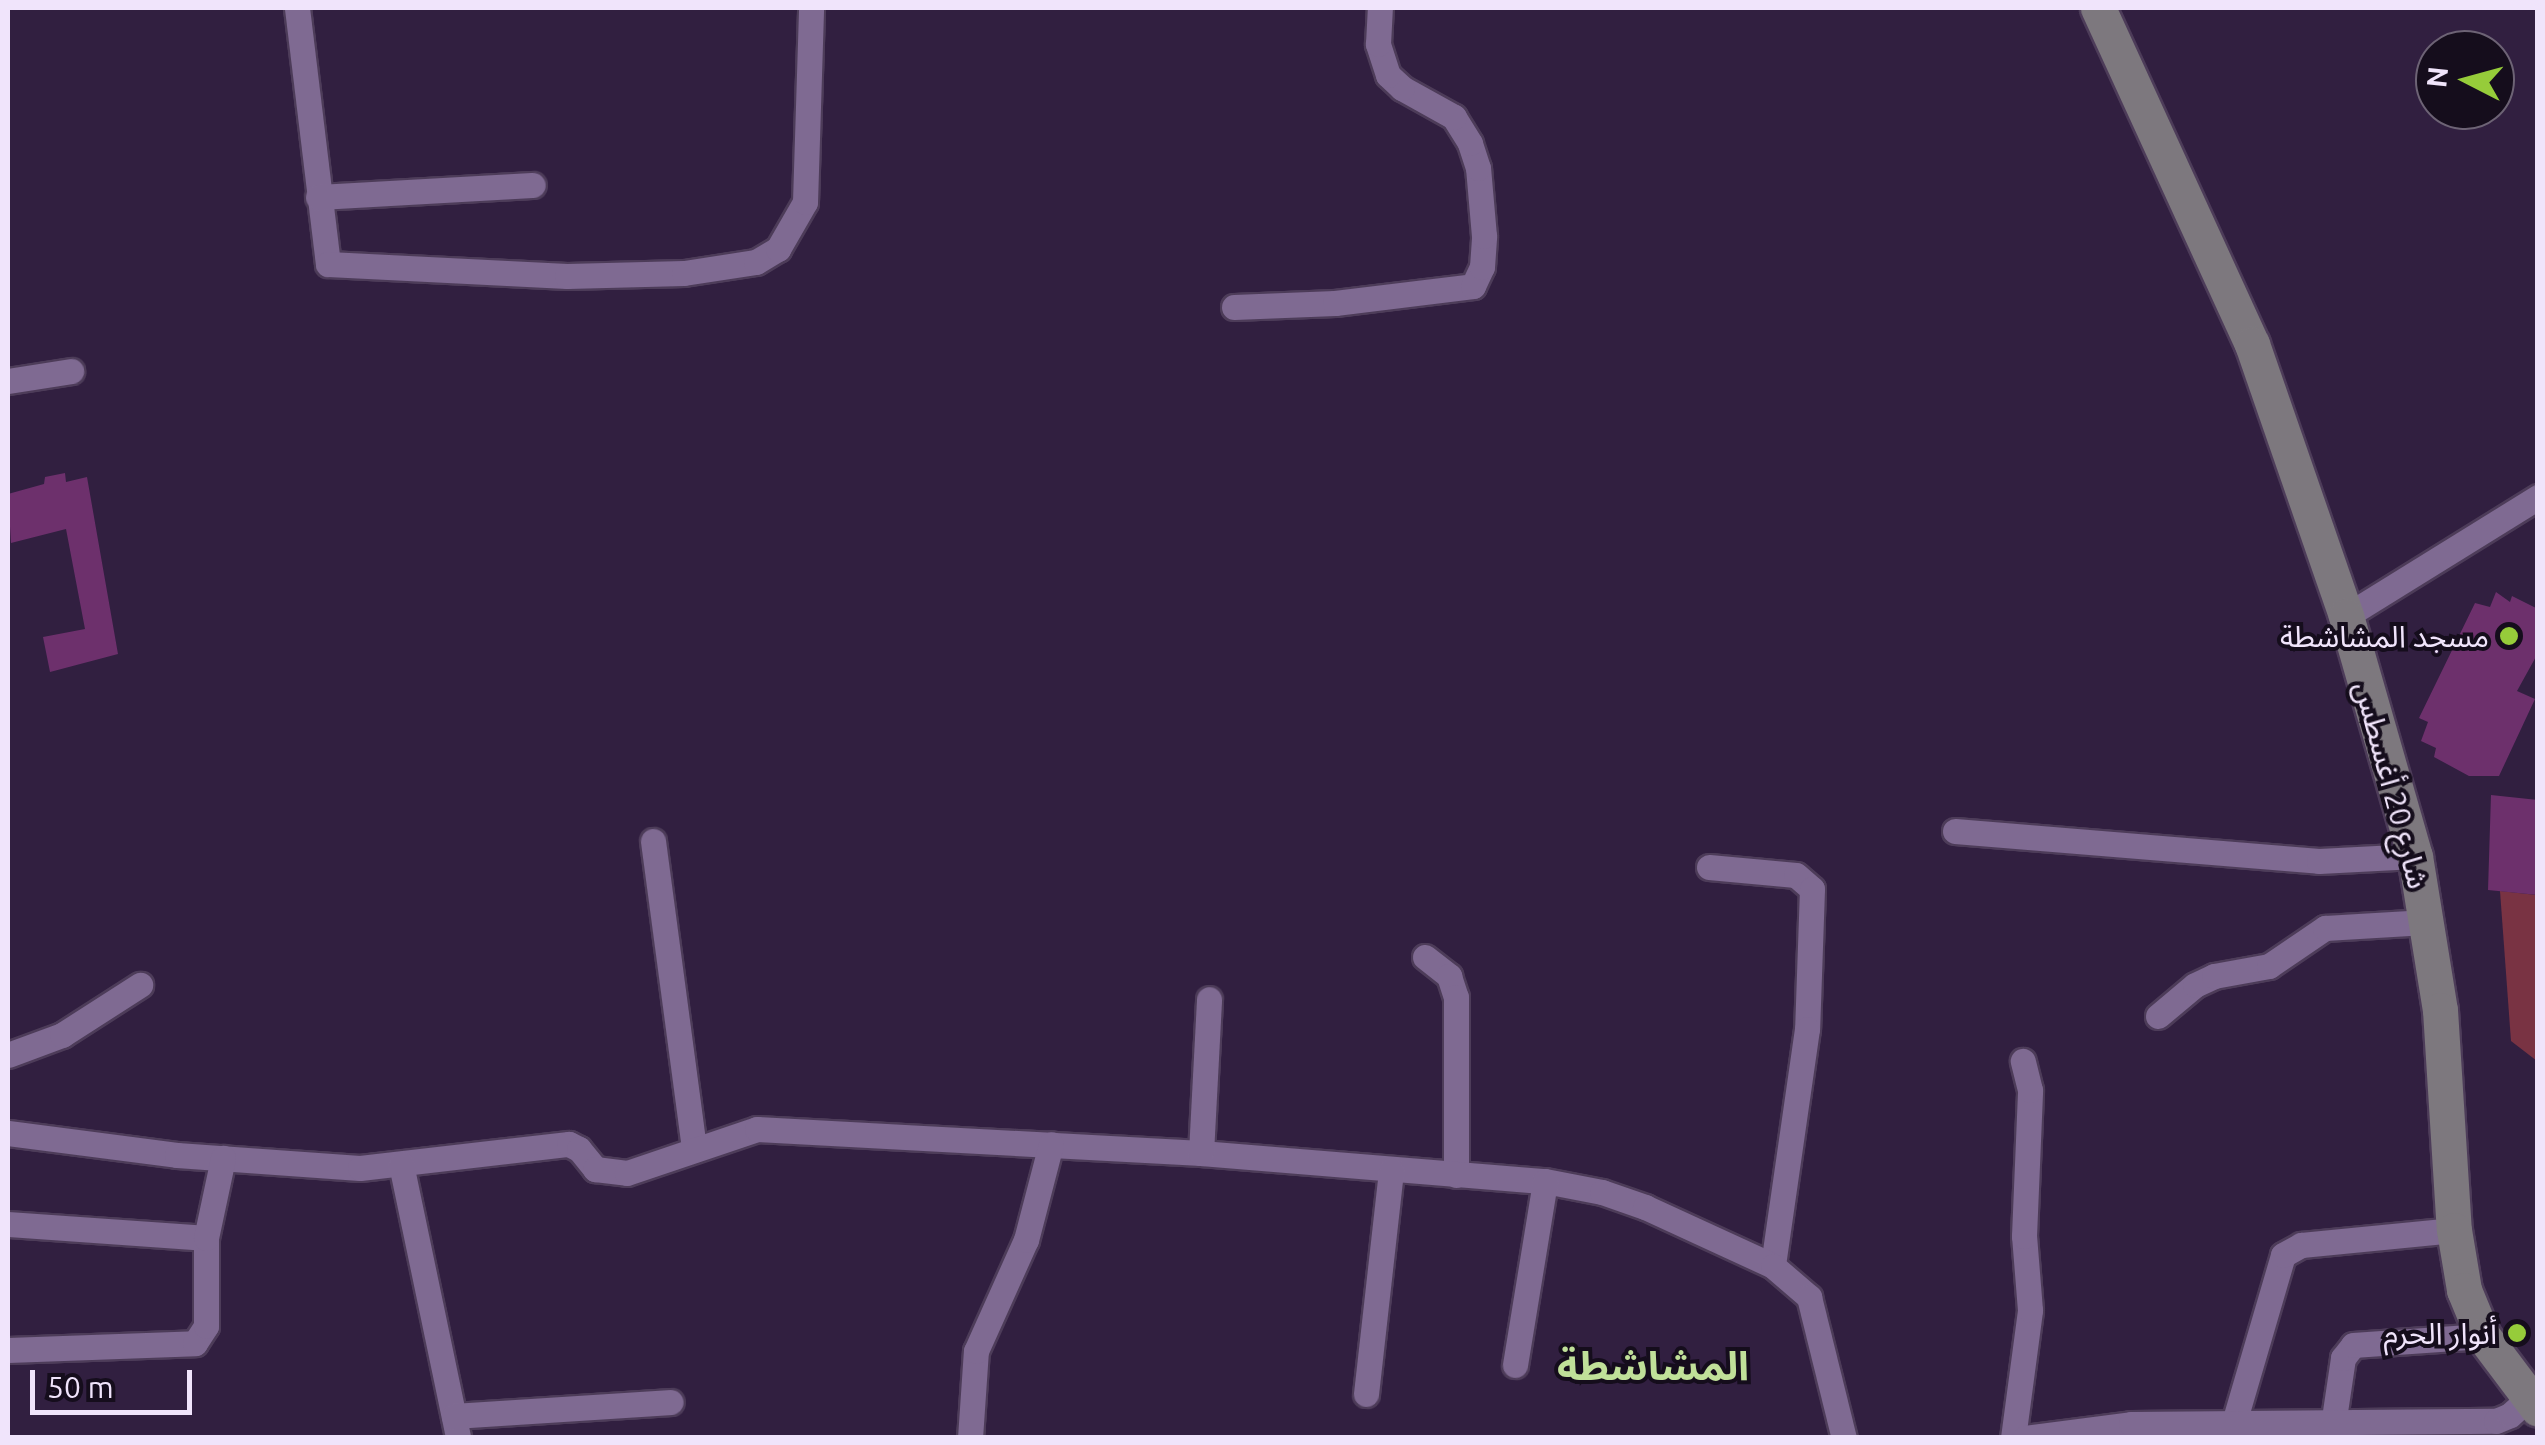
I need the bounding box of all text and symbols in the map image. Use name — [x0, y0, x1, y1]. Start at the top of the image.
north arrow — [2415, 30, 2515, 130]
text: N — [2420, 65, 2453, 89]
place label: مسجد المشاشطة — [2280, 618, 2489, 654]
marker: مسجد المشاشطة — [2498, 625, 2520, 647]
street label: شارع 20 أغسطس — [2347, 677, 2437, 893]
place label: أنوار الحرم — [2383, 1315, 2497, 1351]
marker: أنوار الحرم — [2506, 1322, 2528, 1344]
district label: المشاشطة — [1557, 1342, 1749, 1390]
scale bar — [35, 1350, 198, 1412]
text: 50 m — [47, 1370, 114, 1404]

